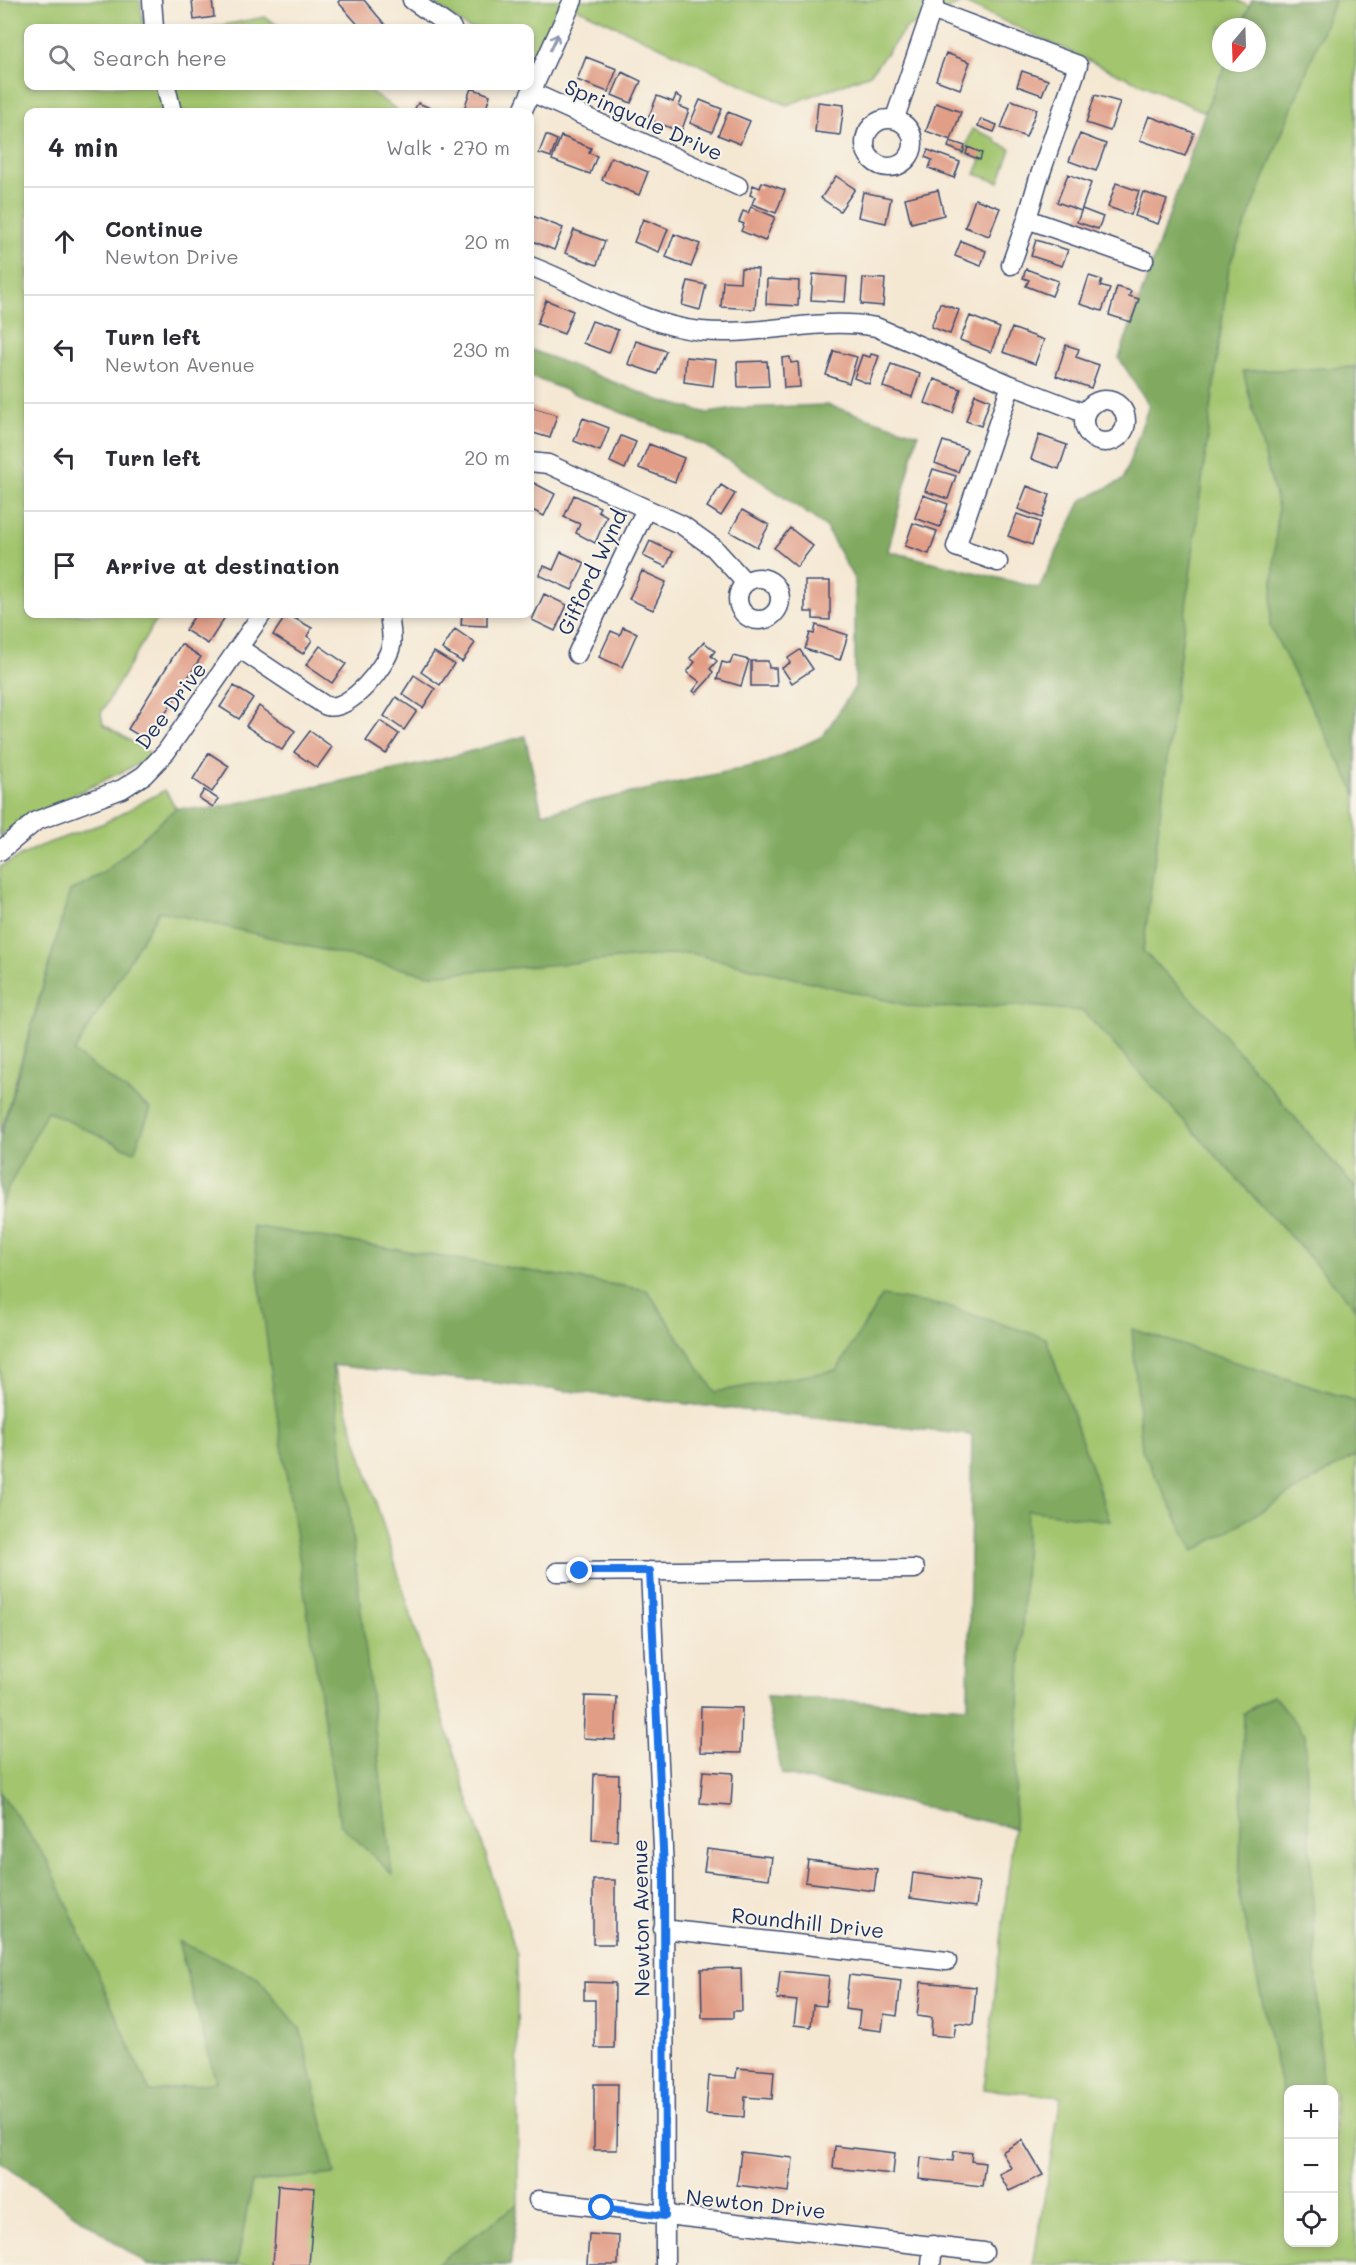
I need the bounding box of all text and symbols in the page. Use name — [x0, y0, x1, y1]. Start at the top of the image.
north arrow — [1212, 18, 1266, 72]
search box — [24, 24, 534, 90]
one-way arrow — [549, 33, 560, 51]
icon: search — [45, 41, 78, 74]
text: Search here — [93, 43, 227, 72]
street label: Springvale Drive — [561, 72, 727, 166]
text: 4 min — [48, 130, 118, 164]
text: Walk · 270 m — [386, 134, 510, 160]
text: Continue — [105, 214, 203, 243]
icon: ahead — [48, 225, 81, 258]
text: 20 m — [464, 228, 510, 254]
text: Newton Drive — [105, 243, 239, 269]
text: Turn left — [105, 322, 201, 351]
icon: left — [48, 333, 81, 366]
text: 230 m — [452, 336, 510, 362]
text: Newton Avenue — [105, 351, 255, 377]
icon: left — [48, 441, 81, 474]
text: Turn left — [105, 443, 201, 472]
text: 20 m — [464, 444, 510, 470]
street label: Gifford Wynd — [550, 505, 632, 639]
icon: arrive — [48, 549, 81, 582]
text: Arrive at destination — [105, 551, 340, 580]
street label: Dee Drive — [128, 656, 212, 754]
route end — [566, 1557, 592, 1583]
street label: Newton Avenue — [625, 1839, 655, 1997]
street label: Roundhill Drive — [730, 1901, 886, 1943]
map controls — [1284, 2085, 1338, 2247]
button: + — [1284, 2085, 1338, 2139]
button: − — [1284, 2139, 1338, 2193]
street label: Newton Drive — [685, 2182, 827, 2224]
button: locate — [1284, 2193, 1338, 2247]
route start — [588, 2194, 614, 2220]

